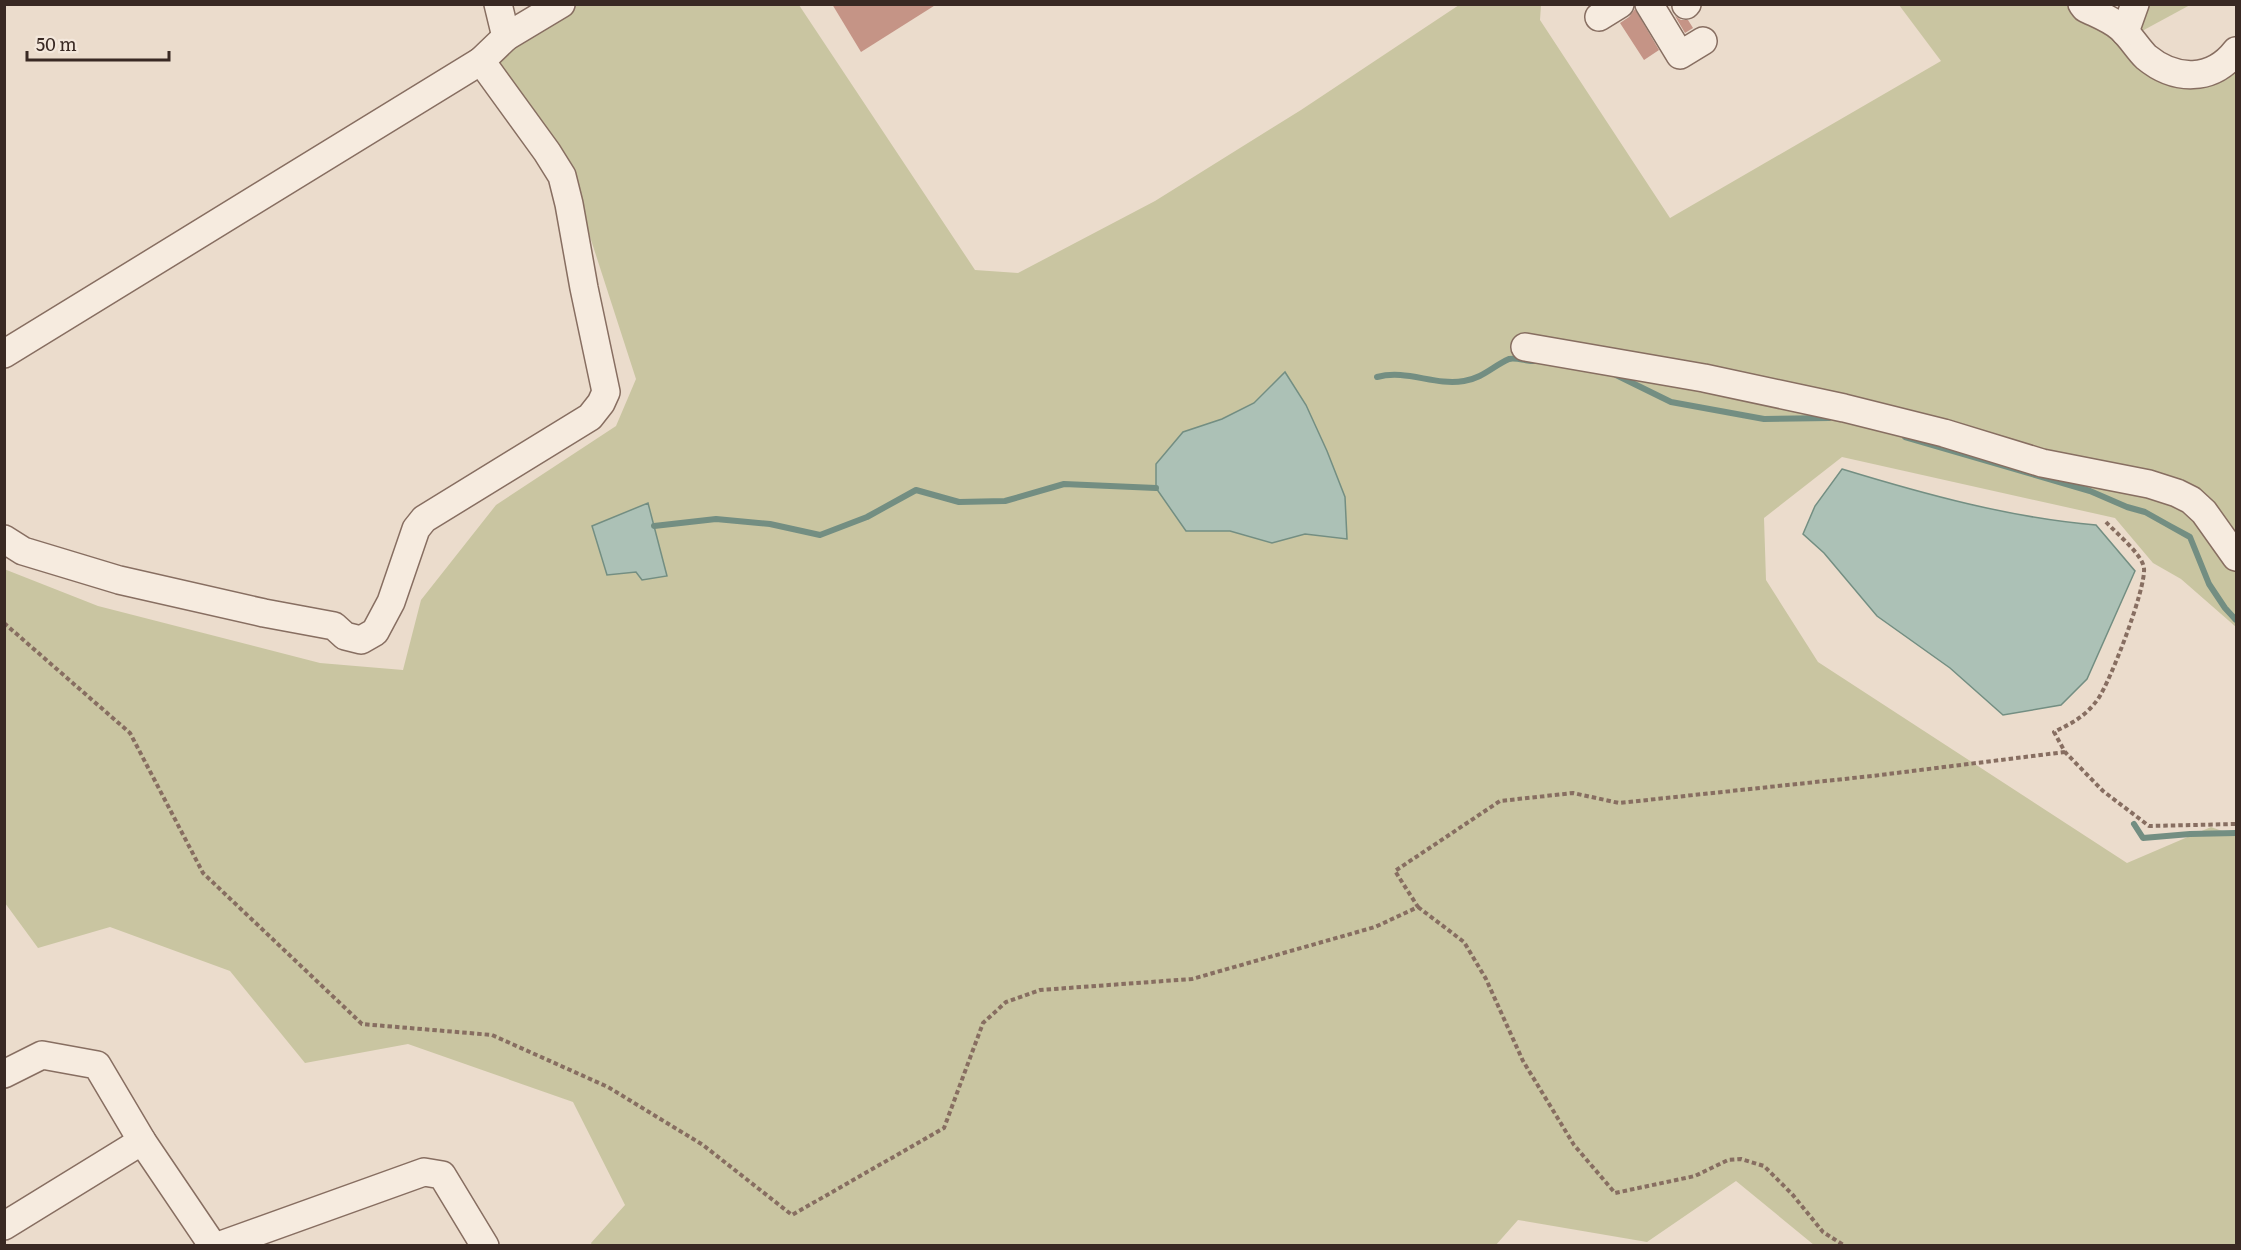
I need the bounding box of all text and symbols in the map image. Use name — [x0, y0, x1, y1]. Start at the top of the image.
scale bar — [27, 24, 170, 62]
text: 50 m — [36, 30, 77, 57]

